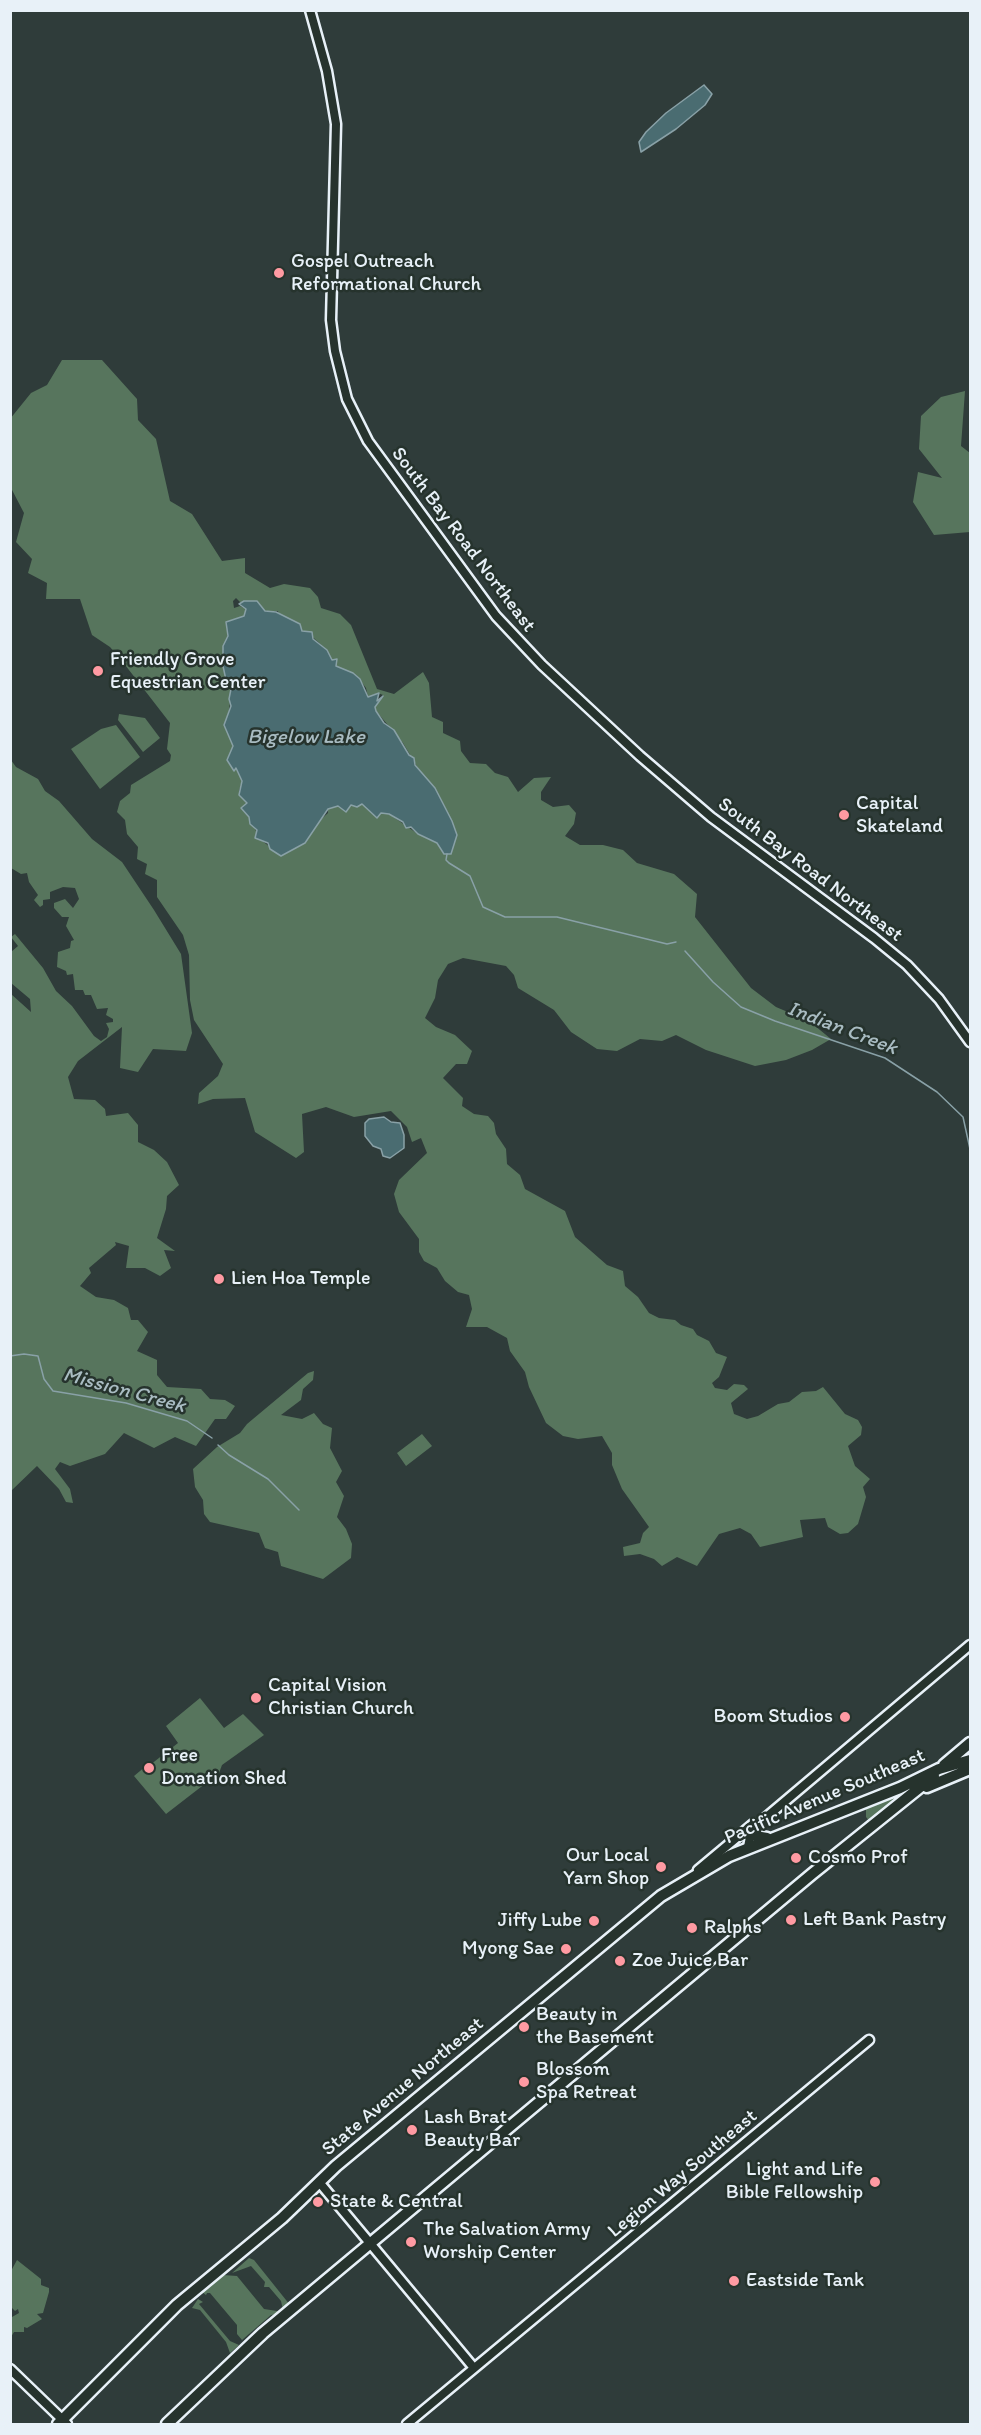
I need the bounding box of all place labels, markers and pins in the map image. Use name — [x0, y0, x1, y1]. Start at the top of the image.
place label: Gospel Outreach Reformational Church — [291, 250, 481, 297]
marker: Gospel Outreach Reformational Church — [272, 266, 286, 280]
place label: Friendly Grove Equestrian Center — [110, 648, 265, 695]
marker: Friendly Grove Equestrian Center — [91, 664, 105, 678]
place label: Capital Skateland — [856, 792, 943, 839]
marker: Capital Skateland — [837, 808, 851, 822]
place label: Lien Hoa Temple — [231, 1267, 371, 1291]
marker: Lien Hoa Temple — [212, 1272, 226, 1286]
place label: Capital Vision Christian Church — [268, 1674, 414, 1721]
marker: Capital Vision Christian Church — [249, 1691, 263, 1705]
place label: Boom Studios — [714, 1705, 833, 1729]
marker: Boom Studios — [838, 1710, 852, 1724]
place label: Free Donation Shed — [161, 1744, 286, 1791]
marker: Free Donation Shed — [142, 1761, 156, 1775]
place label: Our Local Yarn Shop — [563, 1844, 649, 1891]
place label: Cosmo Prof — [808, 1846, 908, 1870]
marker: Cosmo Prof — [789, 1851, 803, 1865]
marker: Our Local Yarn Shop — [654, 1860, 668, 1874]
place label: Left Bank Pastry — [803, 1908, 946, 1932]
place label: Jiffy Lube — [498, 1909, 582, 1933]
marker: Left Bank Pastry — [784, 1913, 798, 1927]
marker: Jiffy Lube — [587, 1914, 601, 1928]
place label: Ralphs — [704, 1916, 762, 1940]
marker: Ralphs — [685, 1921, 699, 1935]
place label: Myong Sae — [462, 1937, 554, 1961]
marker: Myong Sae — [559, 1942, 573, 1956]
place label: Zoe Juice Bar — [632, 1949, 748, 1973]
marker: Zoe Juice Bar — [613, 1954, 627, 1968]
place label: Beauty in the Basement — [536, 2003, 654, 2050]
marker: Beauty in the Basement — [517, 2020, 531, 2034]
place label: Blossom Spa Retreat — [536, 2058, 637, 2105]
marker: Blossom Spa Retreat — [517, 2075, 531, 2089]
place label: Lash Brat Beauty Bar — [424, 2106, 520, 2153]
marker: Lash Brat Beauty Bar — [405, 2123, 419, 2137]
place label: Light and Life Bible Fellowship — [726, 2158, 863, 2205]
marker: Light and Life Bible Fellowship — [868, 2175, 882, 2189]
place label: State & Central — [330, 2190, 463, 2214]
marker: State & Central — [311, 2195, 325, 2209]
place label: The Salvation Army Worship Center — [423, 2218, 590, 2265]
marker: The Salvation Army Worship Center — [404, 2235, 418, 2249]
place label: Eastside Tank — [746, 2269, 864, 2293]
marker: Eastside Tank — [727, 2274, 741, 2288]

